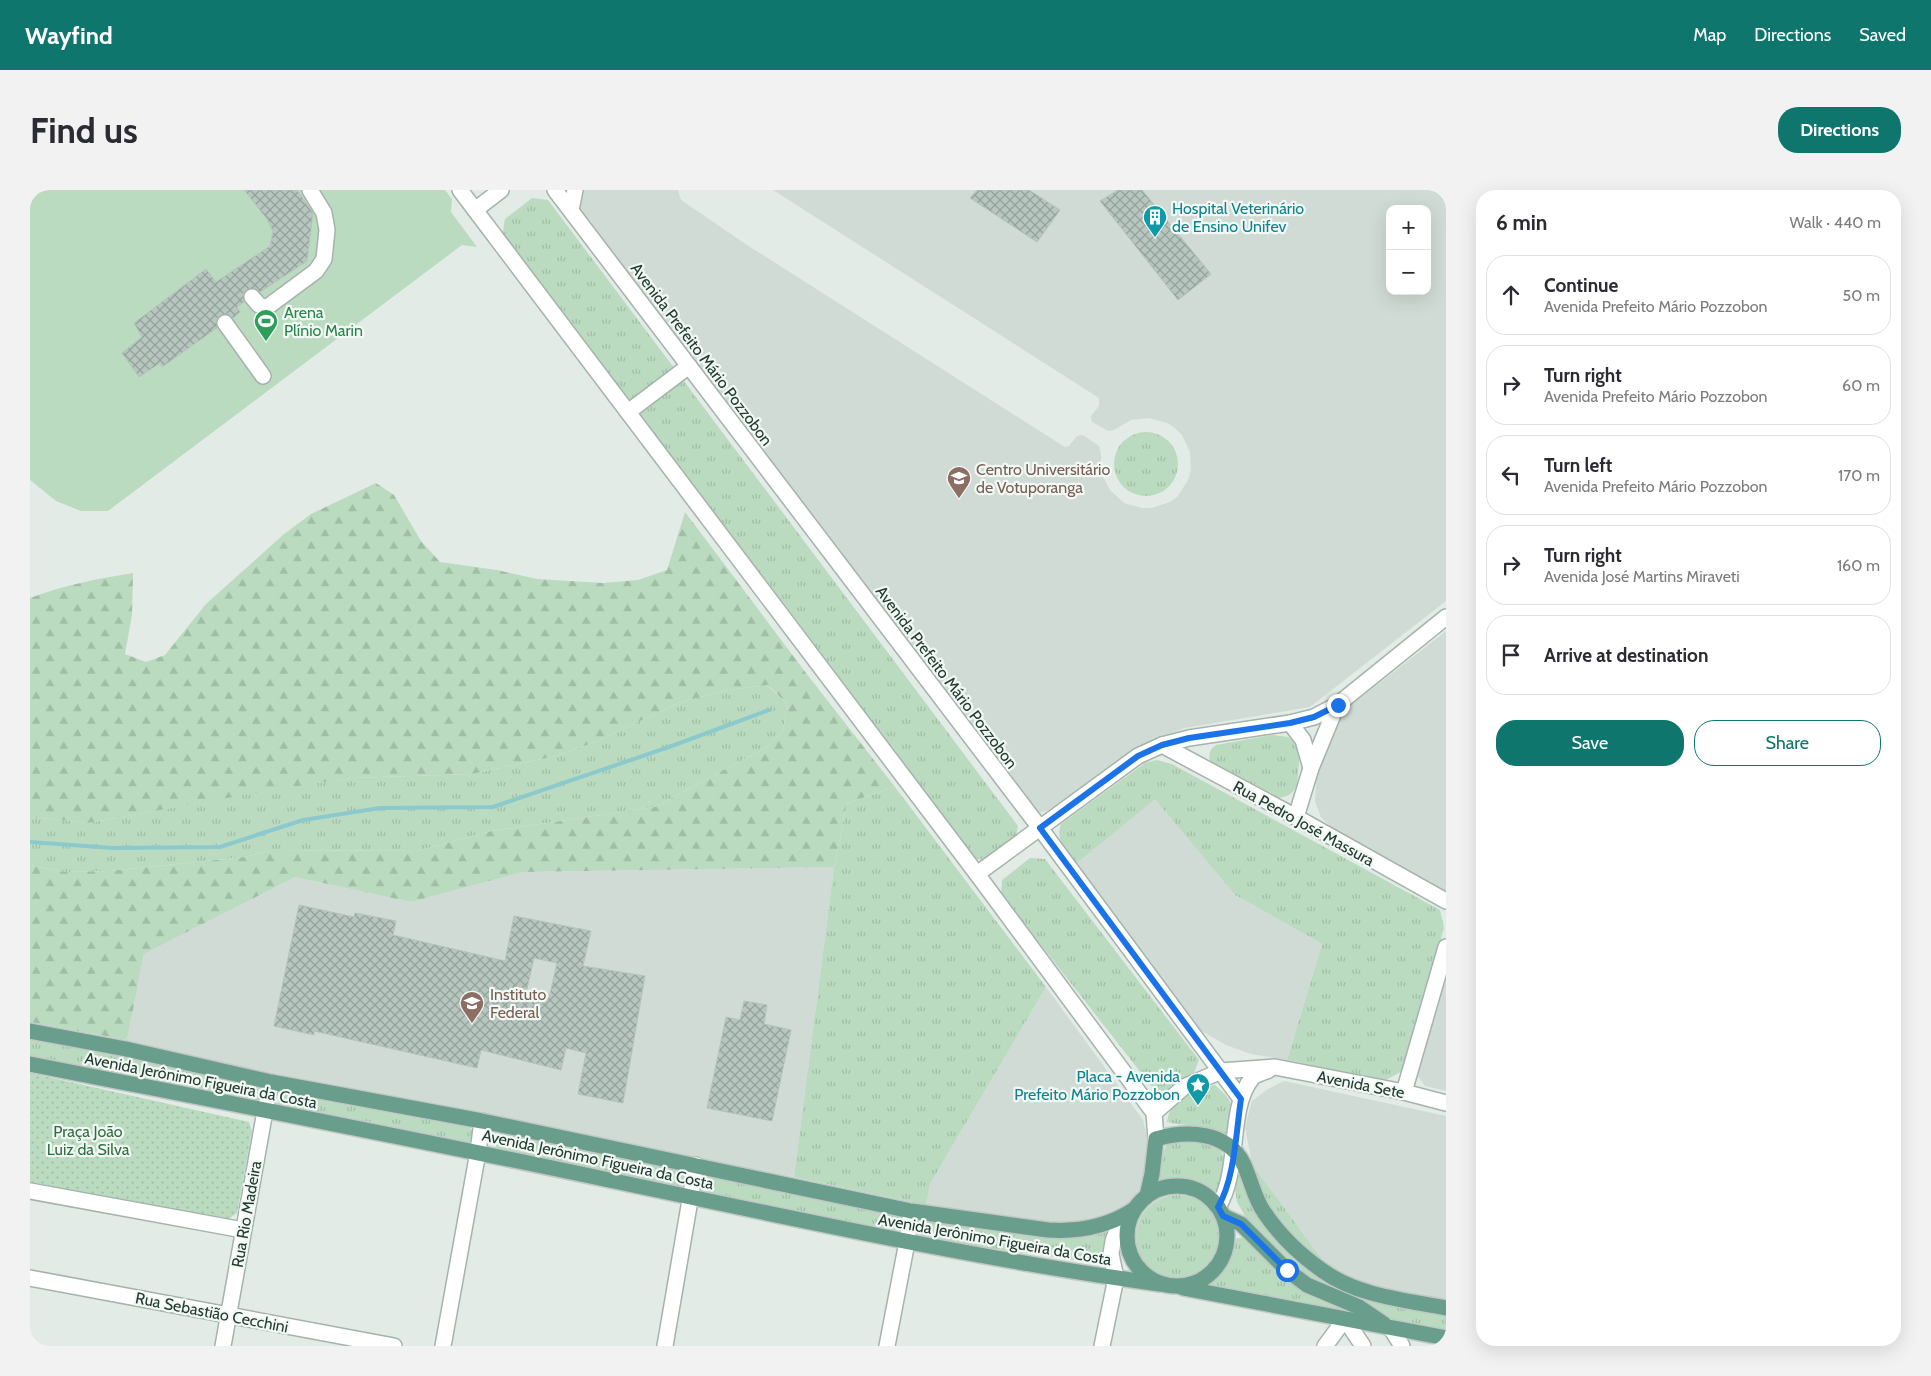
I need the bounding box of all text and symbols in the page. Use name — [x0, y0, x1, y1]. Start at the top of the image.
text: Wayfind — [25, 21, 113, 50]
text: Map — [1693, 24, 1726, 46]
text: Directions — [1754, 24, 1831, 46]
text: Saved — [1859, 24, 1906, 46]
button: Directions — [1778, 107, 1901, 153]
text: Find us — [30, 109, 138, 152]
place label: Hospital Veterinário de Ensino Unifev — [1172, 199, 1304, 236]
building icon: Hospital Veterinário de Ensino Unifev — [1142, 204, 1168, 238]
map controls — [1386, 205, 1431, 295]
button: + — [1386, 205, 1431, 250]
text: 6 min — [1496, 210, 1547, 235]
text: Walk · 440 m — [1790, 213, 1881, 232]
button: − — [1386, 250, 1431, 295]
street label: Avenida Prefeito Mário Pozzobon — [627, 259, 776, 449]
text: Continue — [1544, 274, 1618, 297]
icon: ahead — [1497, 281, 1525, 309]
text: 50 m — [1843, 286, 1880, 305]
text: Avenida Prefeito Mário Pozzobon — [1544, 297, 1768, 316]
place label: Arena Plínio Marin — [284, 303, 363, 340]
sports icon: Arena Plínio Marin — [253, 308, 279, 342]
text: Turn right — [1544, 364, 1622, 387]
icon: right — [1497, 371, 1525, 399]
text: 60 m — [1842, 376, 1880, 395]
text: Avenida Prefeito Mário Pozzobon — [1544, 387, 1768, 406]
text: Turn left — [1544, 454, 1612, 477]
place label: Centro Universitário de Votuporanga — [976, 460, 1110, 497]
icon: left — [1497, 461, 1525, 489]
school or university icon: Centro Universitário de Votuporanga — [946, 465, 972, 499]
text: 170 m — [1838, 466, 1880, 485]
text: Avenida Prefeito Mário Pozzobon — [1544, 477, 1768, 496]
text: Turn right — [1544, 544, 1622, 567]
icon: right — [1497, 551, 1525, 579]
text: 160 m — [1837, 556, 1880, 575]
text: Avenida José Martins Miraveti — [1544, 567, 1740, 586]
street label: Avenida Prefeito Mário Pozzobon — [872, 582, 1021, 772]
icon: arrive — [1497, 641, 1525, 669]
text: Arrive at destination — [1544, 644, 1708, 667]
route end — [1327, 694, 1350, 717]
button: Save — [1496, 720, 1684, 766]
button: Share — [1694, 720, 1881, 766]
street label: Rua Pedro José Massura — [1230, 777, 1378, 870]
place label: Instituto Federal — [490, 985, 546, 1022]
school or university icon: Instituto Federal — [459, 990, 485, 1024]
street label: Avenida Jerônimo Figueira da Costa — [83, 1049, 319, 1112]
place label: Placa - Avenida Prefeito Mário Pozzobon — [1014, 1067, 1180, 1104]
street label: Avenida Sete — [1316, 1067, 1406, 1102]
place icon: Placa - Avenida Prefeito Mário Pozzobon — [1185, 1072, 1211, 1106]
park label: Praça João Luiz da Silva — [47, 1122, 130, 1159]
street label: Avenida Jerônimo Figueira da Costa — [480, 1126, 716, 1193]
street label: Rua Rio Madeira — [228, 1159, 265, 1269]
street label: Avenida Jerônimo Figueira da Costa — [877, 1210, 1113, 1269]
route start — [1276, 1259, 1299, 1282]
street label: Rua Sebastião Cecchini — [134, 1288, 290, 1337]

